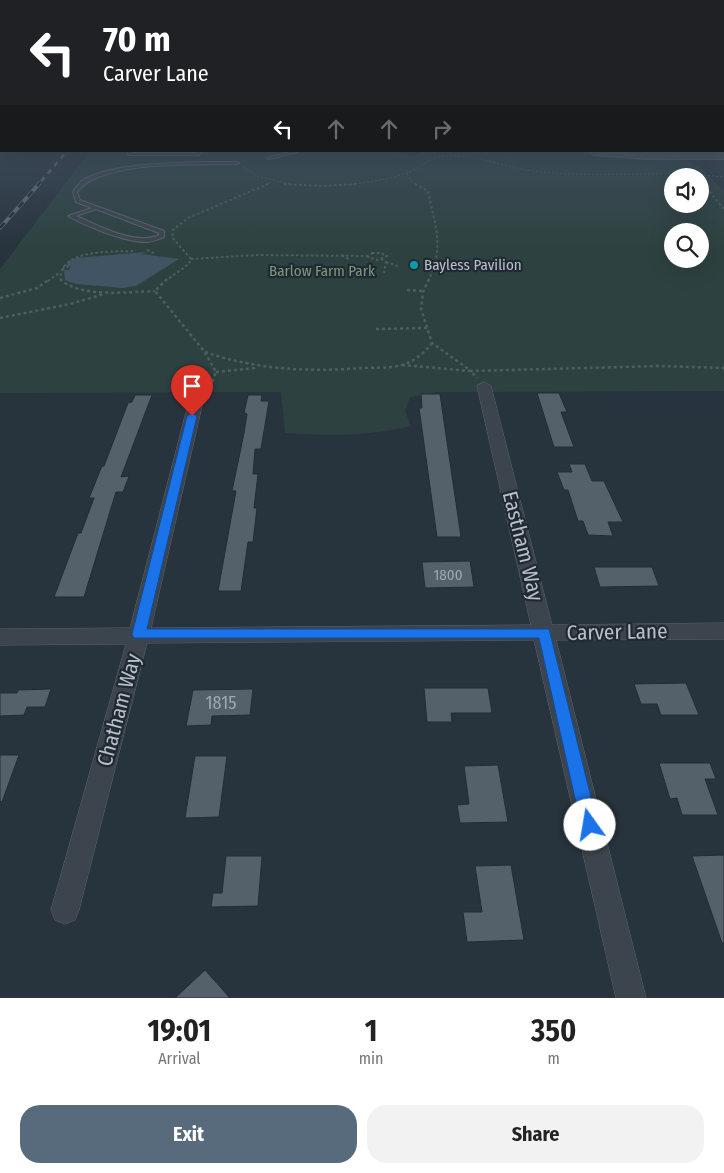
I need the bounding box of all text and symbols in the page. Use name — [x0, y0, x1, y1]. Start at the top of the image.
text: 70 m — [103, 18, 171, 60]
icon: left — [20, 20, 85, 85]
text: Carver Lane — [103, 60, 209, 87]
icon: left — [269, 115, 297, 143]
icon: ahead — [322, 115, 350, 143]
icon: ahead — [375, 115, 403, 143]
icon: right — [428, 115, 456, 143]
map controls — [664, 168, 709, 268]
button: sound — [664, 168, 709, 213]
button: search — [664, 223, 709, 268]
place label: Bayless Pavilion — [424, 256, 522, 274]
marker: Bayless Pavilion — [408, 259, 420, 271]
park label: Barlow Farm Park — [269, 262, 375, 280]
pin — [171, 365, 213, 416]
icon: arrive — [178, 372, 206, 400]
street label: Eastham Way — [497, 488, 549, 604]
house number: 1800 — [434, 566, 462, 584]
street label: Carver Lane — [566, 618, 668, 646]
street label: Chatham Way — [91, 650, 147, 769]
house number: 1815 — [206, 692, 236, 714]
position arrow — [563, 798, 615, 850]
text: 19:01 — [148, 1013, 211, 1049]
text: 1 — [365, 1013, 377, 1049]
text: 350 — [531, 1013, 576, 1049]
text: Arrival — [158, 1049, 201, 1068]
text: min — [359, 1049, 383, 1068]
text: m — [548, 1049, 560, 1068]
button: Exit — [20, 1105, 357, 1163]
button: Share — [367, 1105, 704, 1163]

